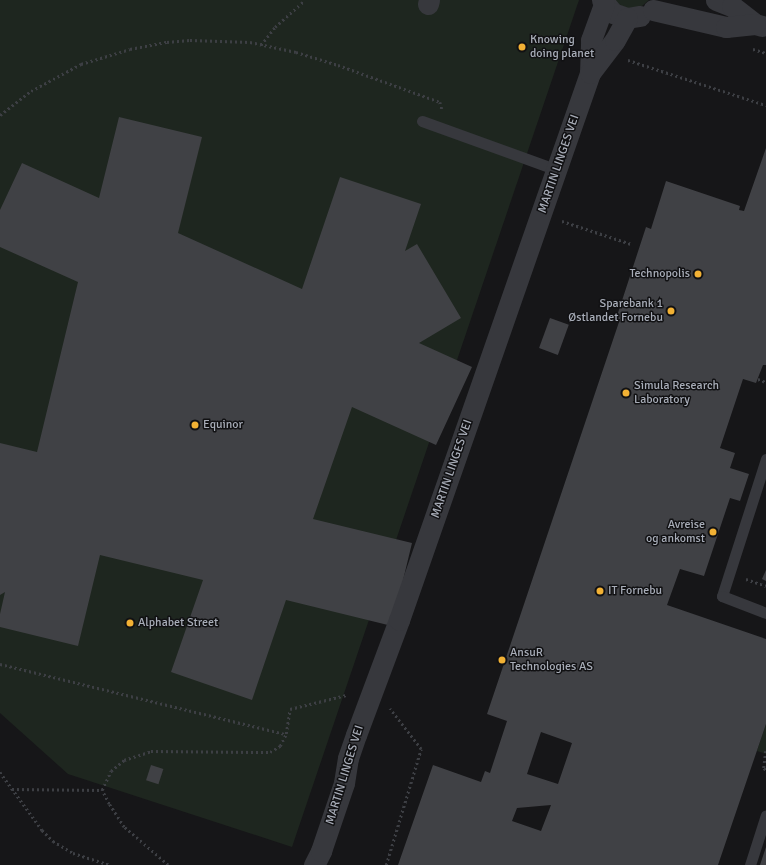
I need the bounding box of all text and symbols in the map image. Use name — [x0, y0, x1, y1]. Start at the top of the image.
place label: Knowing doing planet — [530, 33, 594, 61]
marker: Knowing doing planet — [517, 42, 527, 52]
street label: MARTIN LINGES VEI — [535, 113, 583, 215]
place label: Technopolis — [630, 267, 690, 281]
marker: Technopolis — [693, 269, 703, 279]
place label: Sparebank 1 Østlandet Fornebu — [568, 297, 663, 325]
marker: Sparebank 1 Østlandet Fornebu — [666, 306, 676, 316]
place label: Simula Research Laboratory — [634, 379, 719, 407]
marker: Simula Research Laboratory — [621, 388, 631, 398]
place label: Equinor — [203, 418, 243, 432]
street label: MARTIN LINGES VEI — [428, 418, 476, 520]
marker: Equinor — [190, 420, 200, 430]
place label: Avreise og ankomst — [646, 518, 705, 546]
marker: Avreise og ankomst — [708, 527, 718, 537]
place label: IT Fornebu — [608, 584, 662, 598]
marker: IT Fornebu — [595, 586, 605, 596]
place label: Alphabet Street — [138, 616, 218, 630]
marker: Alphabet Street — [125, 618, 135, 628]
place label: AnsuR Technologies AS — [510, 646, 593, 674]
marker: AnsuR Technologies AS — [497, 655, 507, 665]
street label: MARTIN LINGES VEI — [323, 724, 367, 826]

